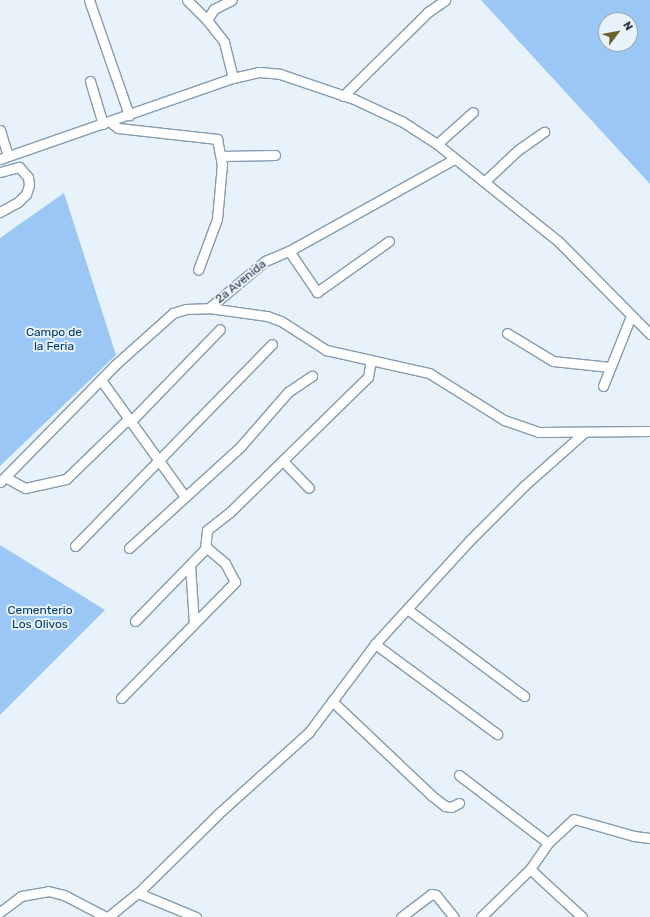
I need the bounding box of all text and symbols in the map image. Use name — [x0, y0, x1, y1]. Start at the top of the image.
north arrow — [598, 12, 638, 52]
text: N — [620, 19, 635, 33]
street label: 2a Avenida — [213, 257, 269, 307]
park label: Campo de la Feria — [26, 326, 82, 354]
park label: Cementerio Los Olivos — [7, 604, 73, 632]

